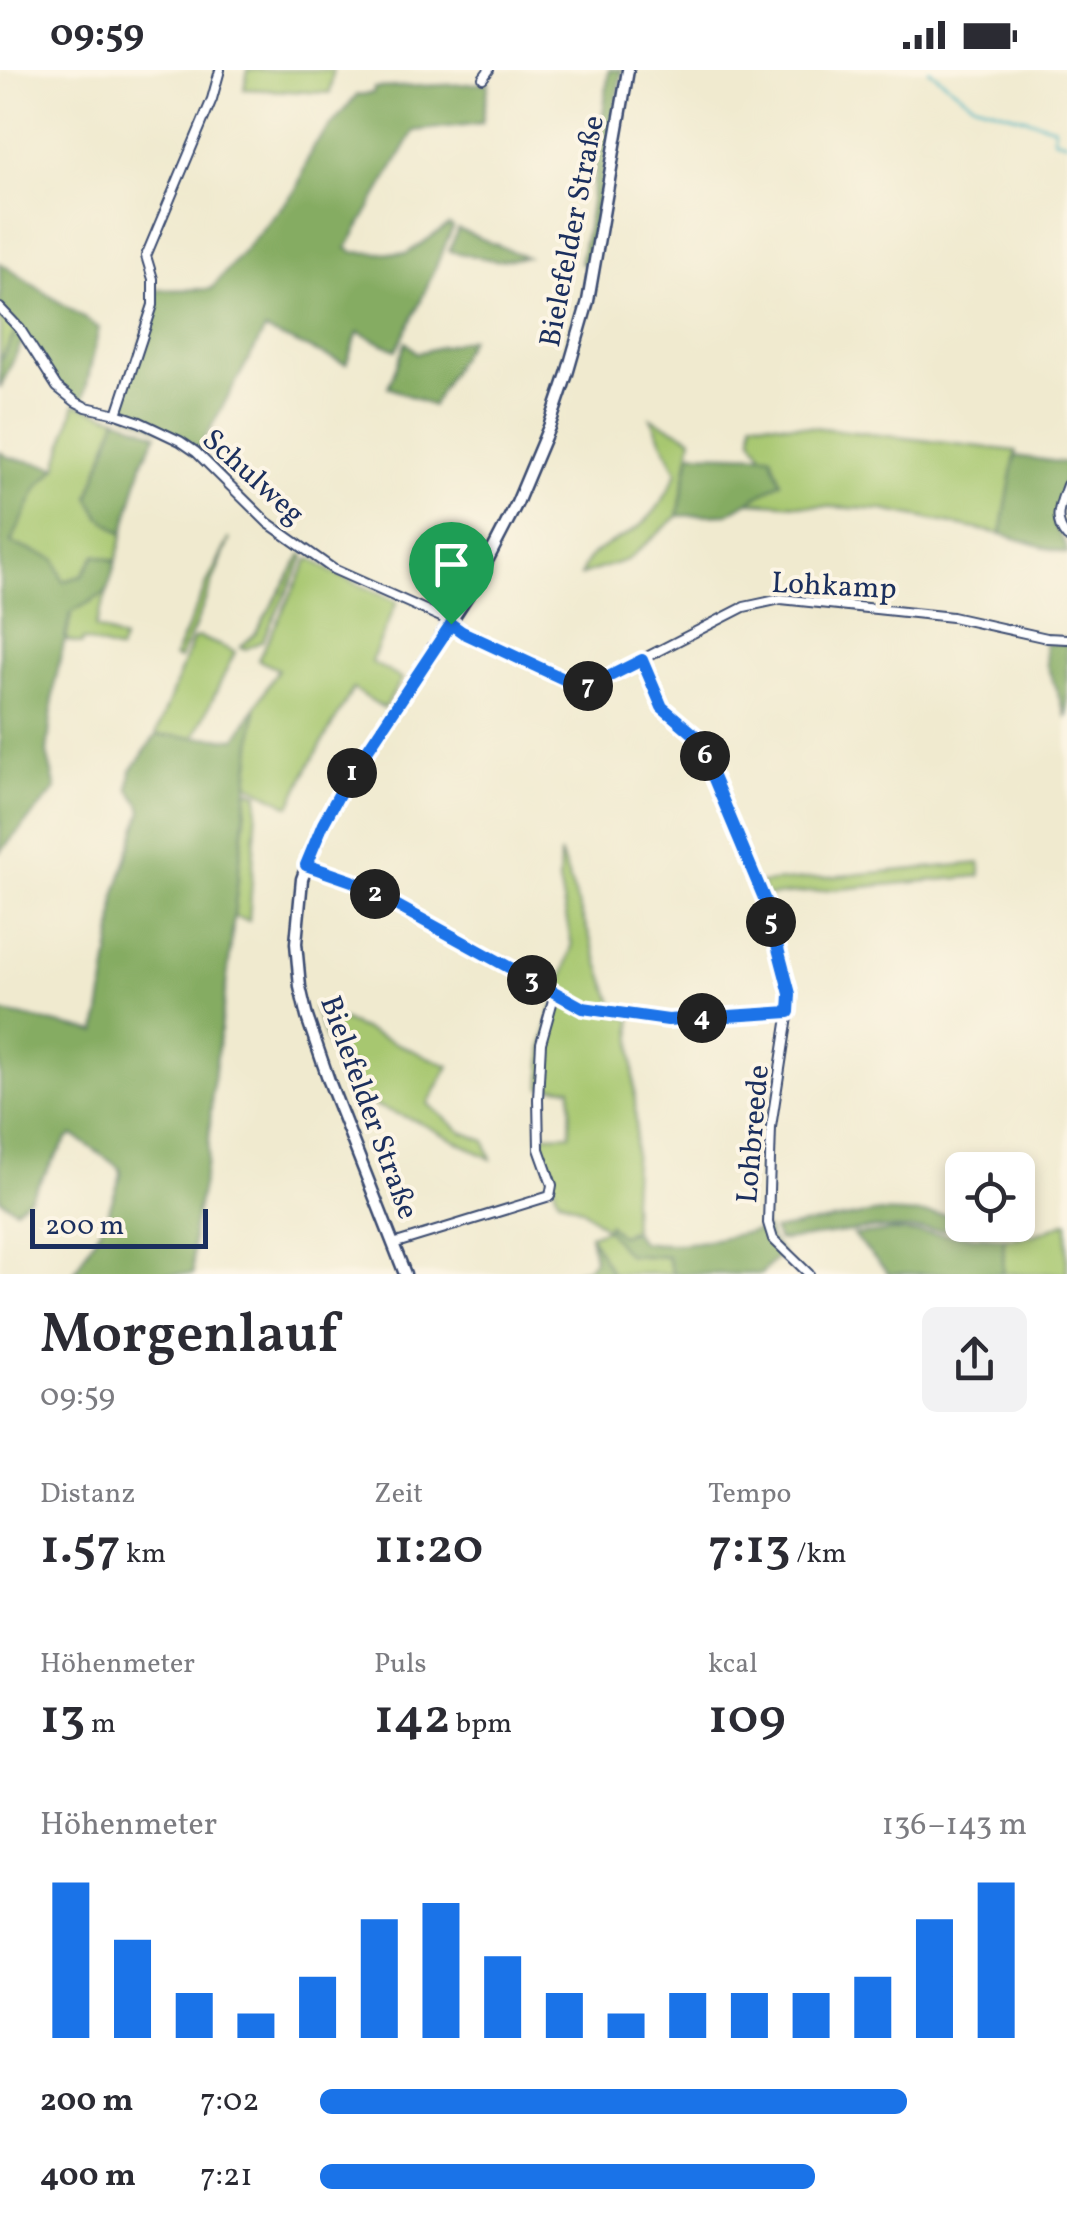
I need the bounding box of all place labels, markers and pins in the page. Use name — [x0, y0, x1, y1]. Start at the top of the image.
pin — [409, 522, 494, 625]
pin: 7 — [563, 661, 613, 711]
pin: 6 — [680, 731, 730, 781]
pin: 1 — [327, 748, 377, 798]
pin: 2 — [350, 869, 400, 919]
pin: 5 — [746, 897, 796, 947]
pin: 3 — [507, 955, 557, 1005]
pin: 4 — [677, 993, 727, 1043]

